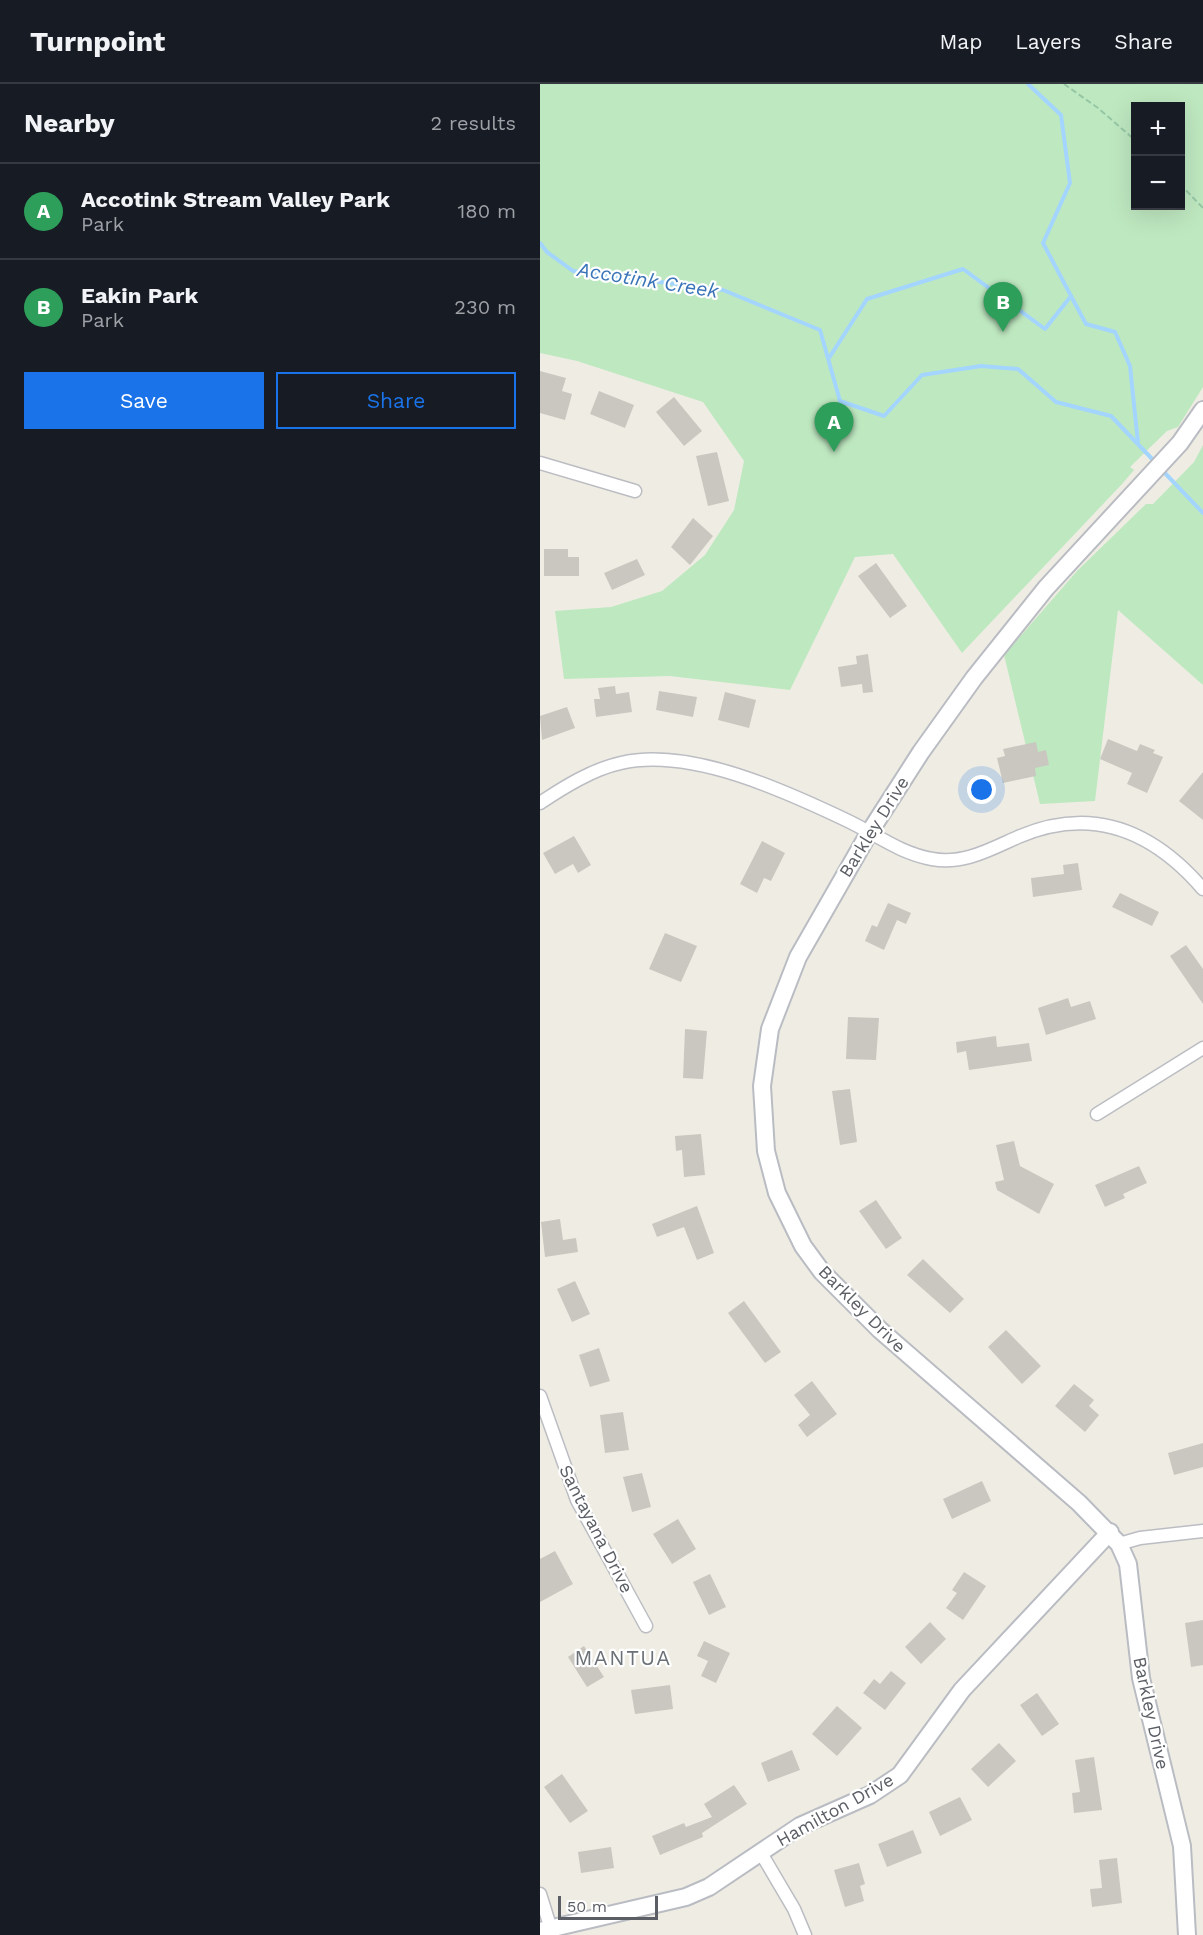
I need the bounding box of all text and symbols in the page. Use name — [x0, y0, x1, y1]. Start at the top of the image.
text: Turnpoint — [30, 25, 165, 58]
text: Map — [939, 29, 982, 54]
text: Layers — [1015, 29, 1081, 54]
text: Share — [1114, 29, 1173, 54]
map controls — [1131, 102, 1185, 210]
button: + — [1131, 102, 1185, 156]
text: Nearby — [24, 108, 115, 138]
text: 2 results — [431, 111, 516, 135]
button: − — [1131, 156, 1185, 210]
text: Accotink Stream Valley Park — [81, 187, 390, 212]
text: A — [37, 199, 50, 223]
text: 180 m — [458, 199, 516, 223]
text: Park — [81, 212, 124, 236]
water label: Accotink Creek — [575, 257, 721, 303]
pin: B — [984, 282, 1022, 332]
text: Eakin Park — [81, 283, 198, 308]
text: B — [37, 295, 50, 319]
text: 230 m — [454, 295, 516, 319]
text: Park — [81, 308, 124, 332]
button: Save — [24, 372, 264, 429]
button: Share — [276, 372, 516, 429]
pin: A — [814, 402, 854, 452]
street label: Barkley Drive — [834, 773, 913, 881]
your location — [967, 775, 996, 804]
street label: Barkley Drive — [814, 1261, 910, 1357]
street label: Santayana Drive — [555, 1461, 638, 1596]
district label: MANTUA — [574, 1645, 672, 1670]
street label: Barkley Drive — [1129, 1655, 1174, 1771]
street label: Hamilton Drive — [772, 1769, 897, 1850]
scale bar — [558, 1893, 658, 1920]
text: 50 m — [567, 1897, 607, 1916]

